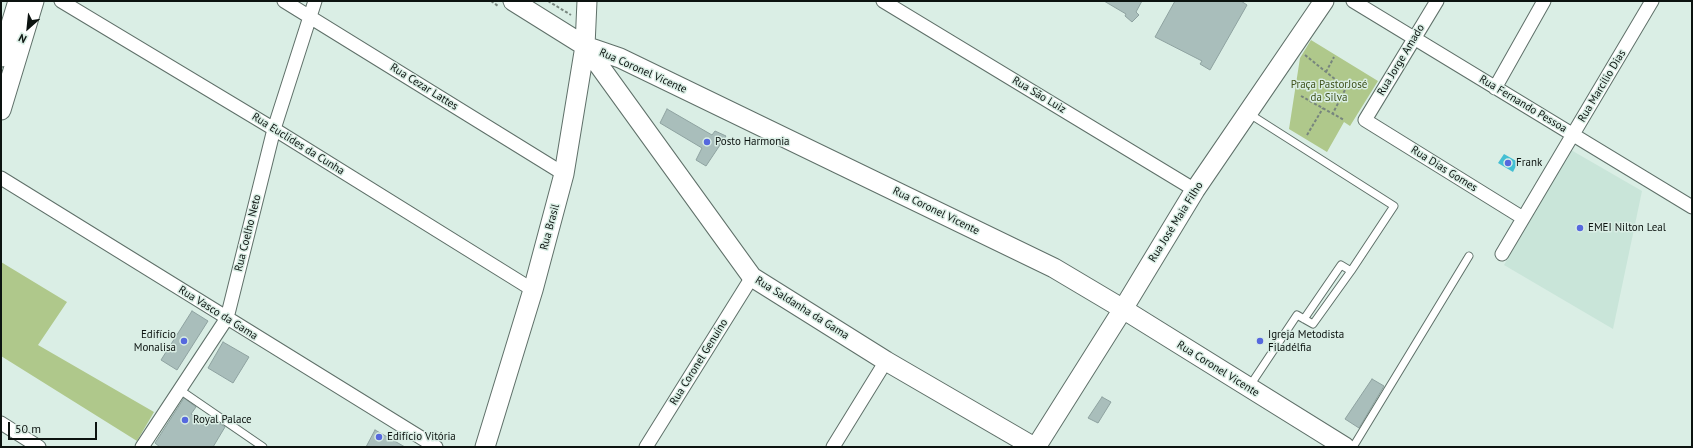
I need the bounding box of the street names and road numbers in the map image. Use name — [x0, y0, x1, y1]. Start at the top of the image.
street label: Rua Jorge Amado — [1375, 22, 1427, 98]
street label: Rua Coronel Vicente — [597, 46, 689, 96]
street label: Rua Marcílio Dias — [1575, 48, 1629, 124]
street label: Rua Cezar Lattes — [388, 61, 460, 113]
street label: Rua Fernando Pessoa — [1477, 73, 1569, 135]
street label: Rua São Luiz — [1010, 74, 1068, 116]
street label: Rua Euclides da Cunha — [249, 110, 347, 178]
street label: Rua Dias Gomes — [1408, 143, 1480, 195]
street label: Rua José Maia Filho — [1146, 179, 1206, 265]
street label: Rua Coronel Vicente — [891, 184, 981, 238]
street label: Rua Coelho Neto — [232, 193, 264, 273]
street label: Rua Brasil — [538, 203, 562, 251]
street label: Rua Saldanha da Gama — [753, 274, 851, 342]
street label: Rua Vasco da Gama — [176, 283, 260, 343]
street label: Rua Coronel Genuíno — [667, 316, 731, 408]
street label: Rua Coronel Vicente — [1174, 338, 1262, 400]

